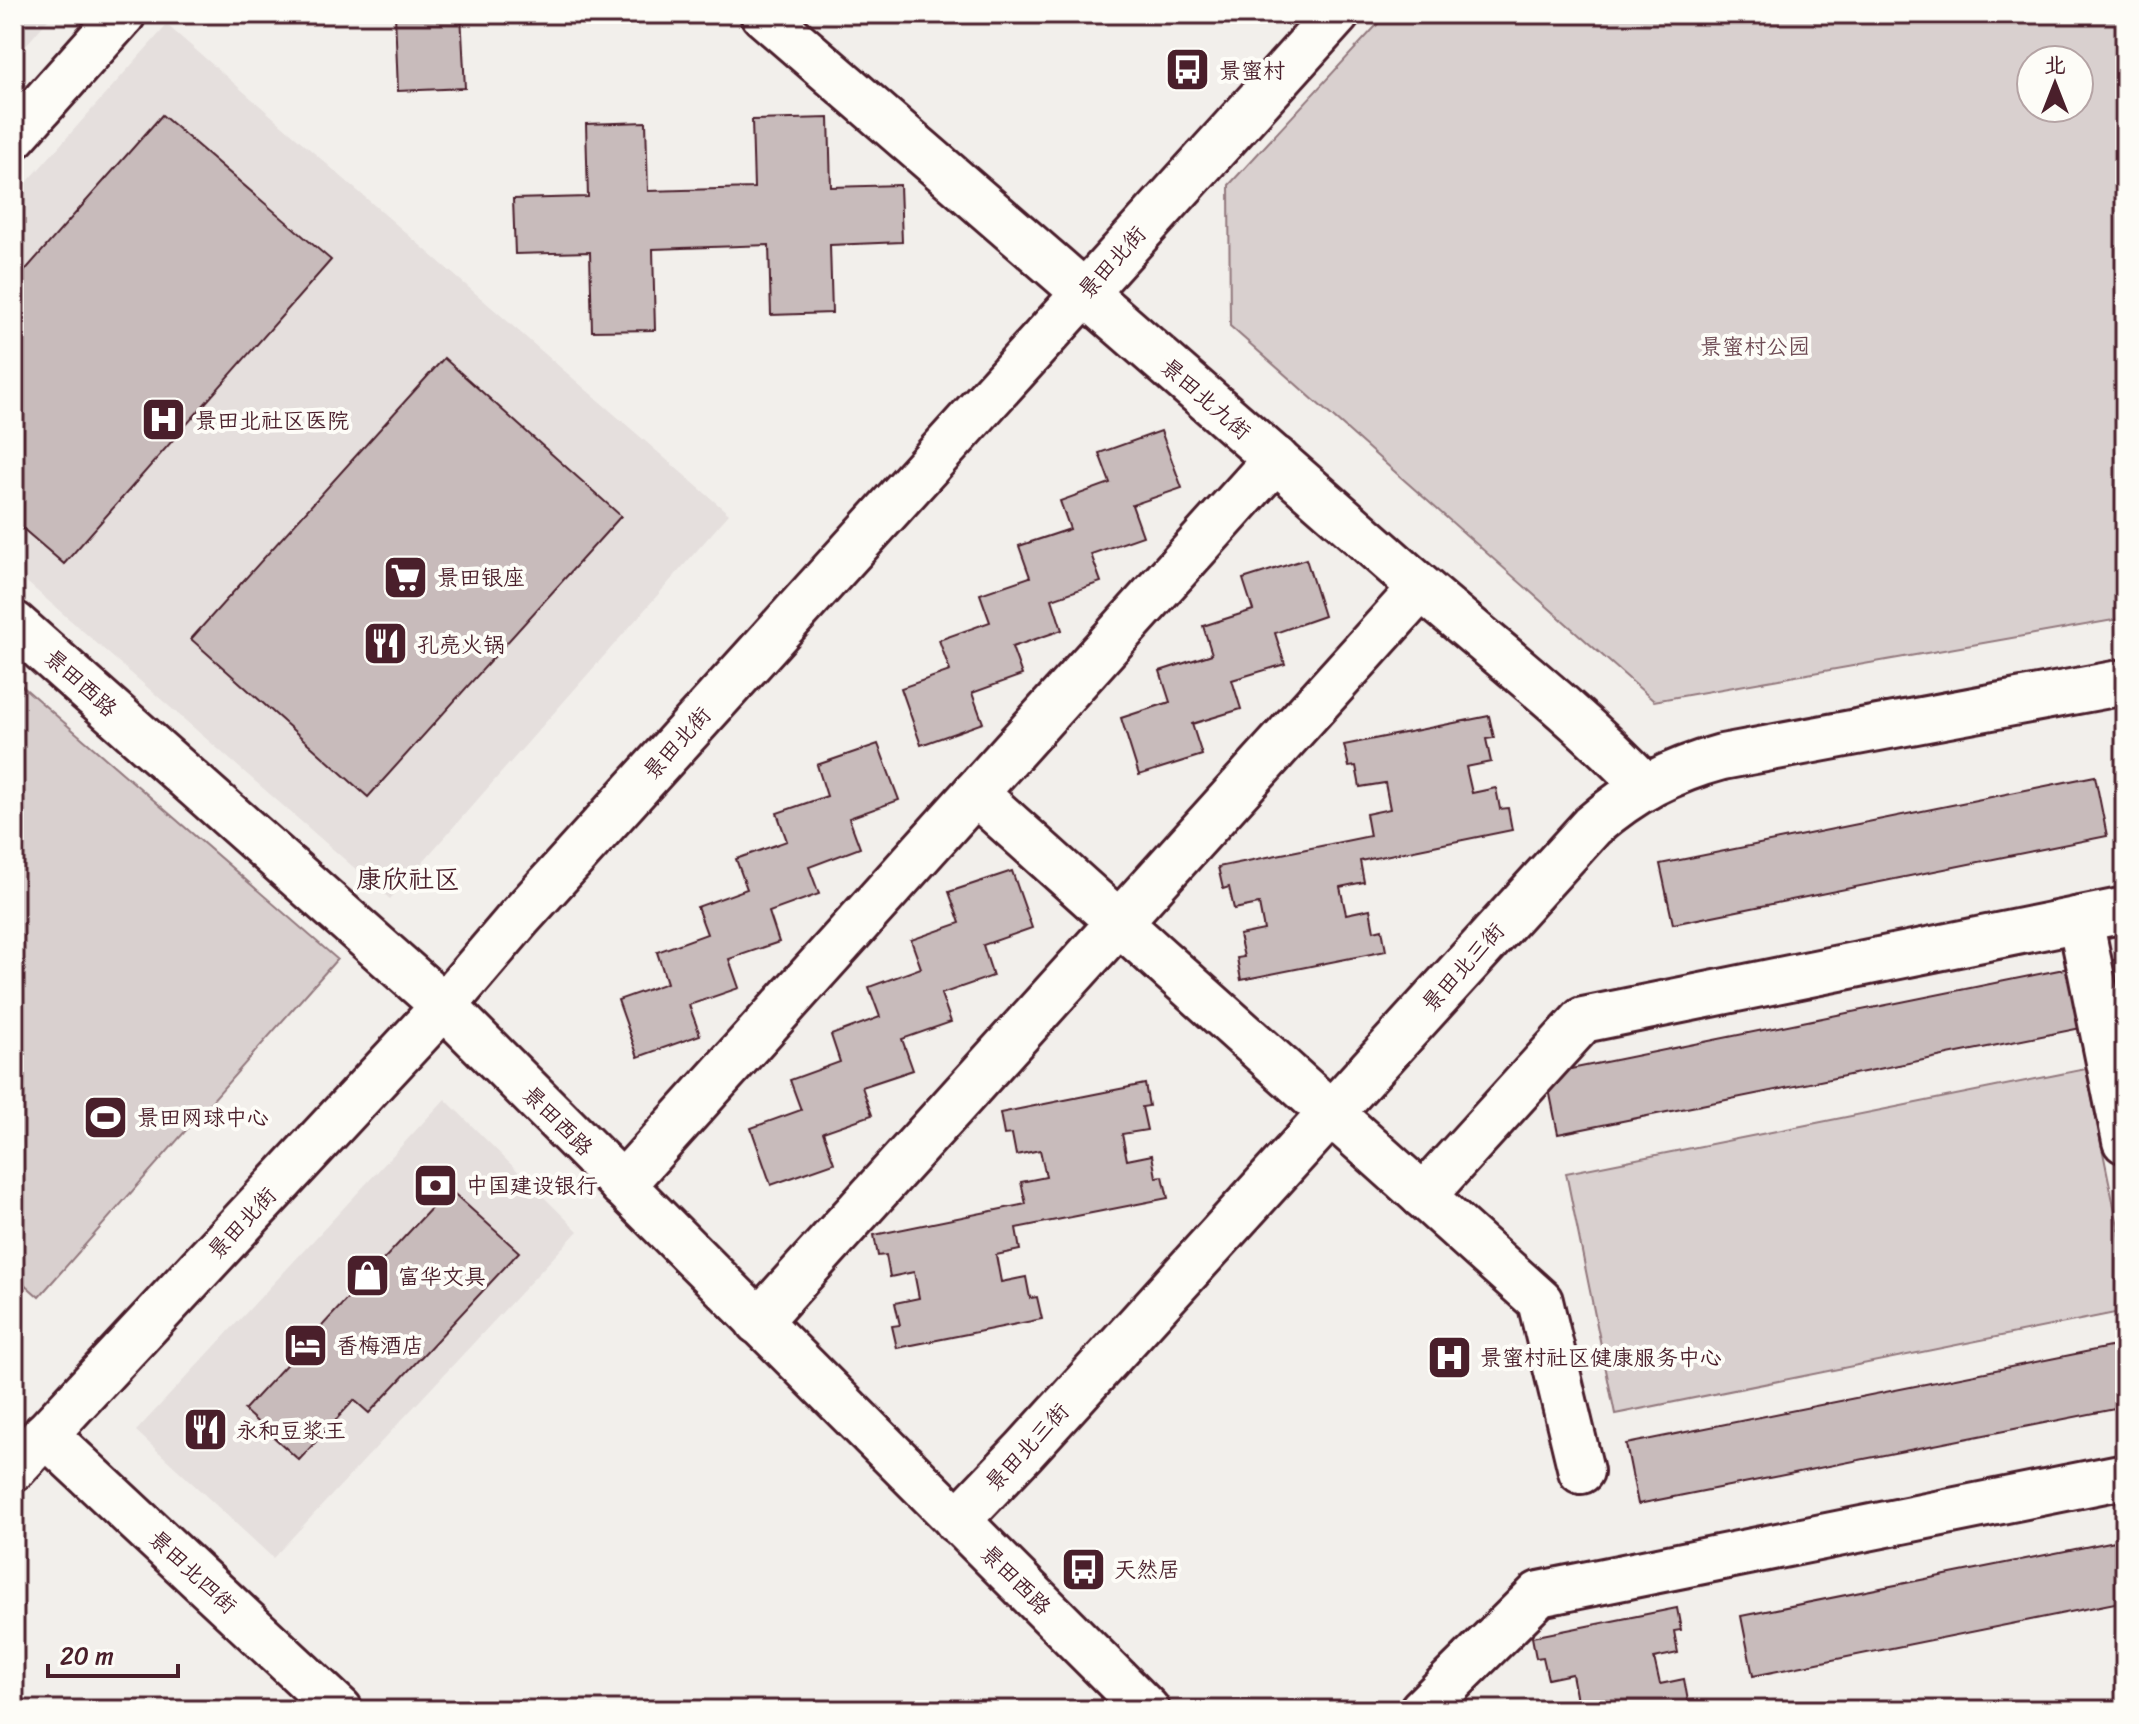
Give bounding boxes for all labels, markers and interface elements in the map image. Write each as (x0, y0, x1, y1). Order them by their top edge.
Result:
north arrow (2015, 44, 2095, 124)
text: 北 (2044, 45, 2066, 84)
bus stop icon: 景蜜村 (1164, 46, 1212, 94)
place label: 景蜜村 (1219, 51, 1285, 90)
street label: 景田北街 (1068, 216, 1156, 308)
park label: 景蜜村公园 (1700, 327, 1810, 366)
street label: 景田北九街 (1152, 348, 1260, 450)
hospital icon: 景田北社区医院 (140, 396, 188, 444)
place label: 景田北社区医院 (195, 401, 349, 440)
supermarket icon: 景田银座 (382, 553, 430, 601)
place label: 景田银座 (437, 558, 525, 597)
restaurant icon: 孔亮火锅 (362, 620, 410, 668)
place label: 孔亮火锅 (417, 625, 505, 664)
street label: 景田西路 (35, 639, 127, 727)
street label: 景田北街 (633, 697, 721, 789)
district label: 康欣社区 (356, 856, 460, 902)
street label: 景田北三街 (1412, 913, 1514, 1021)
street label: 景田西路 (513, 1076, 603, 1166)
sports icon: 景田网球中心 (82, 1093, 130, 1141)
place label: 景田网球中心 (137, 1098, 269, 1137)
bank icon: 中国建设银行 (411, 1161, 459, 1209)
place label: 中国建设银行 (466, 1166, 598, 1205)
street label: 景田北街 (198, 1178, 286, 1268)
shop icon: 富华文具 (343, 1252, 391, 1300)
place label: 富华文具 (398, 1257, 486, 1296)
hotel icon: 香梅酒店 (281, 1321, 329, 1369)
place label: 香梅酒店 (336, 1326, 424, 1365)
hospital icon: 景蜜村社区健康服务中心 (1425, 1333, 1473, 1381)
place label: 景蜜村社区健康服务中心 (1480, 1338, 1722, 1377)
street label: 景田北三街 (975, 1393, 1079, 1501)
restaurant icon: 永和豆浆王 (181, 1406, 229, 1454)
place label: 永和豆浆王 (236, 1411, 346, 1450)
street label: 景田北四街 (139, 1520, 247, 1624)
street label: 景田西路 (971, 1535, 1061, 1625)
bus stop icon: 天然居 (1059, 1545, 1107, 1593)
place label: 天然居 (1114, 1550, 1180, 1589)
scale bar (48, 1628, 178, 1678)
text: 20 m (60, 1635, 114, 1677)

